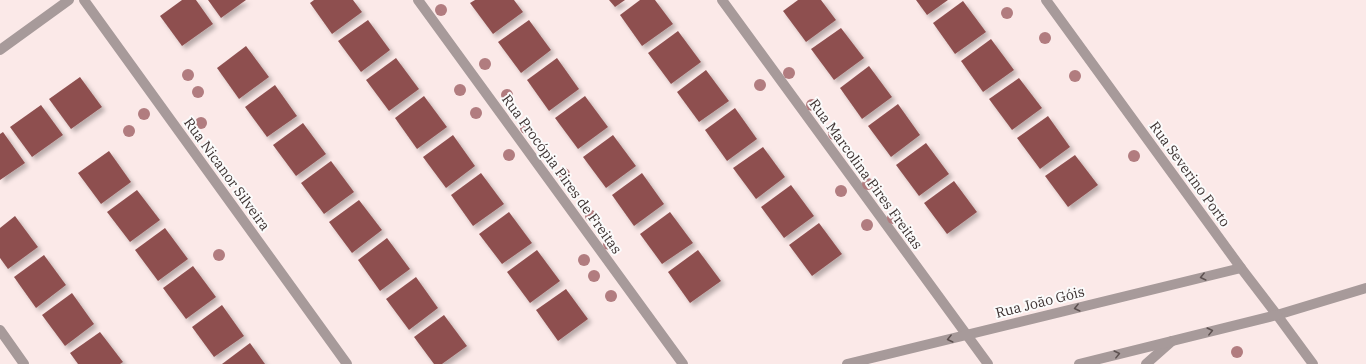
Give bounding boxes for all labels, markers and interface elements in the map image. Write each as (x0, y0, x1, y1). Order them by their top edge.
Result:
street label: Rua Procópia Pires de Freitas (498, 91, 626, 257)
street label: Rua Marcolina Pires Freitas (805, 95, 927, 253)
street label: Rua Nicanor Silveira (180, 114, 274, 234)
street label: Rua Severino Porto (1146, 118, 1234, 230)
one-way arrow (1200, 272, 1207, 281)
street label: Rua João Góis (994, 282, 1087, 322)
one-way arrow (1073, 303, 1080, 311)
one-way arrow (1207, 328, 1213, 336)
one-way arrow (947, 334, 954, 342)
one-way arrow (1114, 351, 1120, 359)

